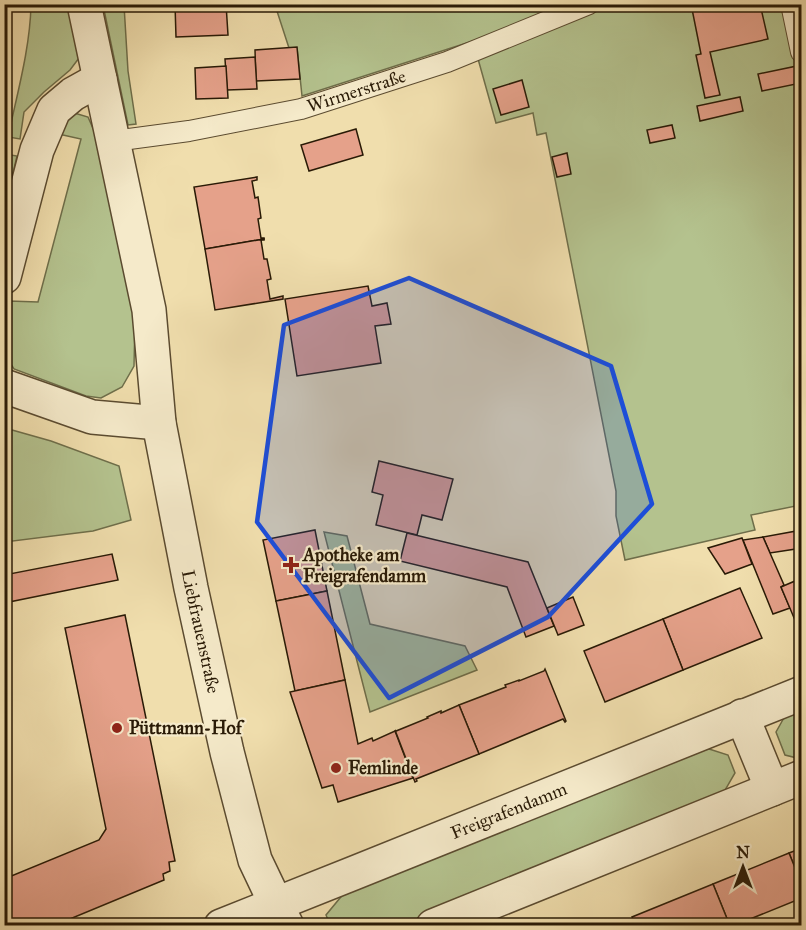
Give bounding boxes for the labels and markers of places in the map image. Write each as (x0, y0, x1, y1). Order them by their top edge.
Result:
place label: Apotheke am Freigrafendamm (302, 544, 427, 588)
marker: Apotheke am Freigrafendamm (284, 558, 298, 572)
place label: Püttmann-Hof (129, 717, 245, 739)
marker: Püttmann-Hof (110, 721, 124, 735)
place label: Femlinde (348, 757, 419, 779)
marker: Femlinde (329, 761, 343, 775)

